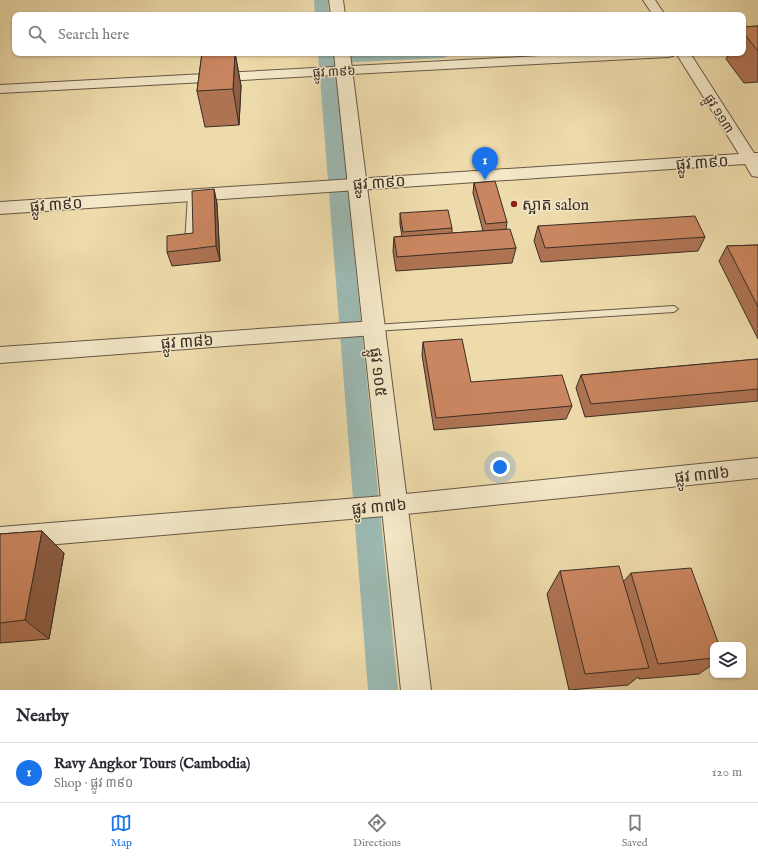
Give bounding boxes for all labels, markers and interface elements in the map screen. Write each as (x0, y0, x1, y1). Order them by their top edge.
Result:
search box (12, 12, 746, 56)
icon: search (26, 23, 48, 45)
text: Search here (58, 25, 129, 44)
street label: ផ្លូវ ៣៩៦ (312, 63, 356, 84)
street label: ផ្លូវ ១១៣ (699, 91, 737, 138)
pin: 1 (472, 147, 498, 180)
street label: ផ្លូវ ៣៩០ (675, 152, 729, 179)
street label: ផ្លូវ ៣៩០ (352, 172, 406, 199)
street label: ផ្លូវ ៣៩០ (29, 194, 83, 221)
place label: ស្អាត salon (522, 196, 590, 216)
marker: ស្អាត salon (509, 199, 519, 209)
street label: ផ្លូវ ៣៨៦ (160, 331, 214, 358)
street label: ផ្លូវ ១០៥ (361, 347, 390, 398)
your location (490, 457, 510, 477)
street label: ផ្លូវ ៣៧៦ (674, 463, 731, 492)
street label: ផ្លូវ ៣៧៦ (351, 496, 408, 523)
map controls (710, 642, 746, 678)
button: layers (710, 642, 746, 678)
text: Nearby (16, 706, 69, 727)
text: Ravy Angkor Tours (Cambodia) (54, 754, 250, 773)
text: 1 (27, 764, 31, 781)
text: 120 m (712, 764, 742, 781)
text: Shop · ផ្លូវ ៣៩០ (54, 775, 133, 792)
tab: Map (110, 812, 132, 850)
tab: Directions (353, 812, 401, 850)
tab: Saved (622, 812, 648, 850)

